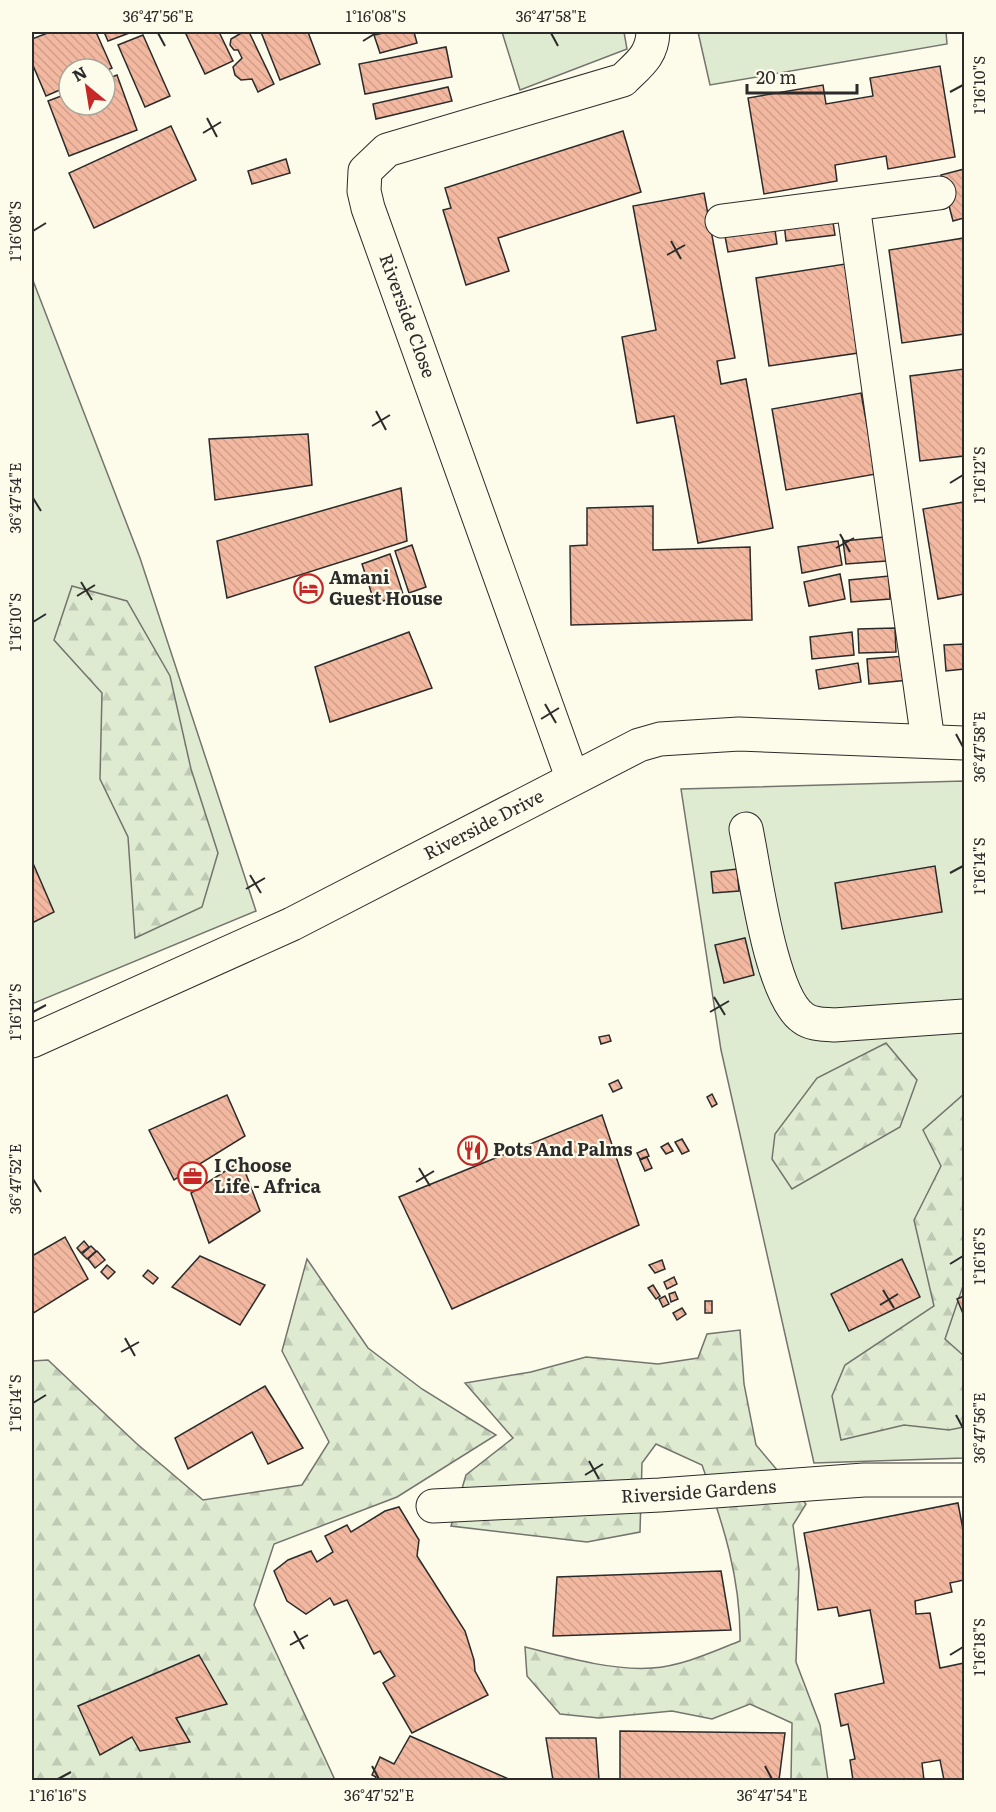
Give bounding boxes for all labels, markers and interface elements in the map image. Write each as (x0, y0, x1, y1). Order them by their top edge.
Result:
text: 36°47'56"E (122, 4, 194, 27)
text: 1°16'08"S (346, 4, 406, 27)
text: 36°47'58"E (515, 4, 587, 27)
text: 1°16'10"S (967, 56, 990, 114)
north arrow (57, 57, 117, 117)
scale bar (747, 57, 856, 95)
text: N (67, 59, 91, 87)
text: 20 m (756, 63, 797, 90)
text: 1°16'08"S (3, 201, 26, 261)
street label: Riverside Close (373, 250, 443, 381)
text: 1°16'12"S (967, 446, 990, 504)
text: 36°47'54"E (3, 462, 26, 534)
place label: Amani Guest House (329, 563, 443, 611)
hotel icon: Amani Guest House (292, 572, 324, 604)
text: 1°16'10"S (3, 593, 26, 651)
text: 36°47'58"E (967, 711, 990, 783)
street label: Riverside Drive (418, 782, 548, 866)
text: 1°16'14"S (967, 837, 990, 895)
text: 1°16'12"S (3, 983, 26, 1041)
restaurant icon: Pots And Palms (456, 1134, 488, 1166)
place label: Pots And Palms (493, 1135, 632, 1162)
text: 36°47'52"E (3, 1144, 26, 1214)
place label: I Choose Life - Africa (214, 1151, 321, 1199)
office icon: I Choose Life - Africa (177, 1160, 209, 1192)
text: 1°16'16"S (967, 1227, 990, 1285)
text: 1°16'14"S (3, 1374, 26, 1432)
text: 36°47'56"E (967, 1392, 990, 1464)
street label: Riverside Gardens (620, 1471, 777, 1509)
text: 1°16'18"S (967, 1618, 990, 1676)
text: 1°16'16"S (29, 1783, 87, 1806)
text: 36°47'52"E (344, 1783, 414, 1806)
text: 36°47'54"E (736, 1783, 808, 1806)

